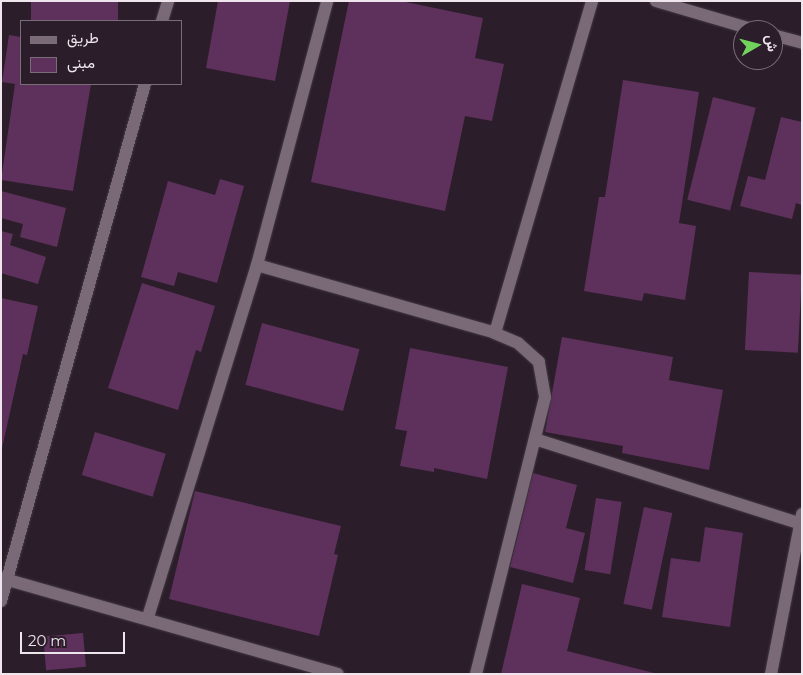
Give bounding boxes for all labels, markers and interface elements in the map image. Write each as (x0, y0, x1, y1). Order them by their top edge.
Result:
legend (20, 20, 182, 85)
north arrow (733, 20, 783, 70)
text: طريق (67, 28, 99, 47)
text: ش (762, 33, 782, 53)
text: مبنى (67, 53, 95, 72)
scale bar (22, 622, 128, 654)
text: 20 m (28, 631, 66, 650)

